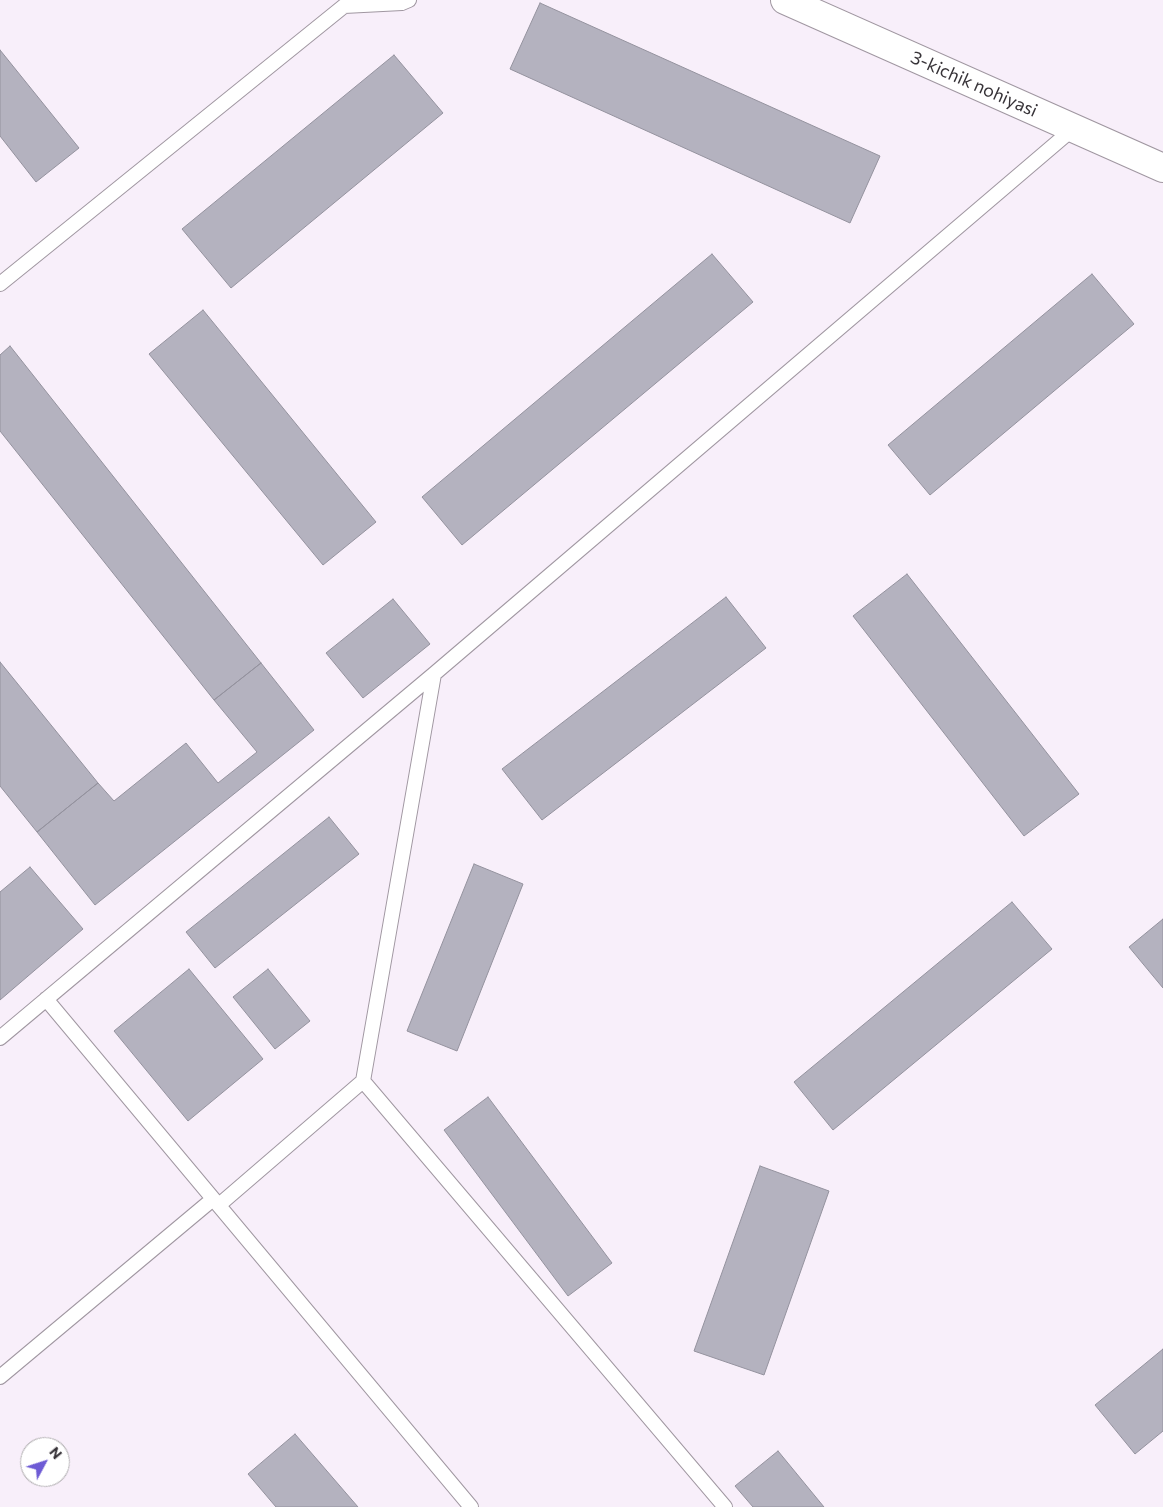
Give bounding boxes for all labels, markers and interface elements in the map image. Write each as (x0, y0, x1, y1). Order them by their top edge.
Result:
street label: 3-kichik nohiyasi (907, 46, 1041, 122)
north arrow (20, 1437, 70, 1487)
text: N (46, 1443, 66, 1462)

